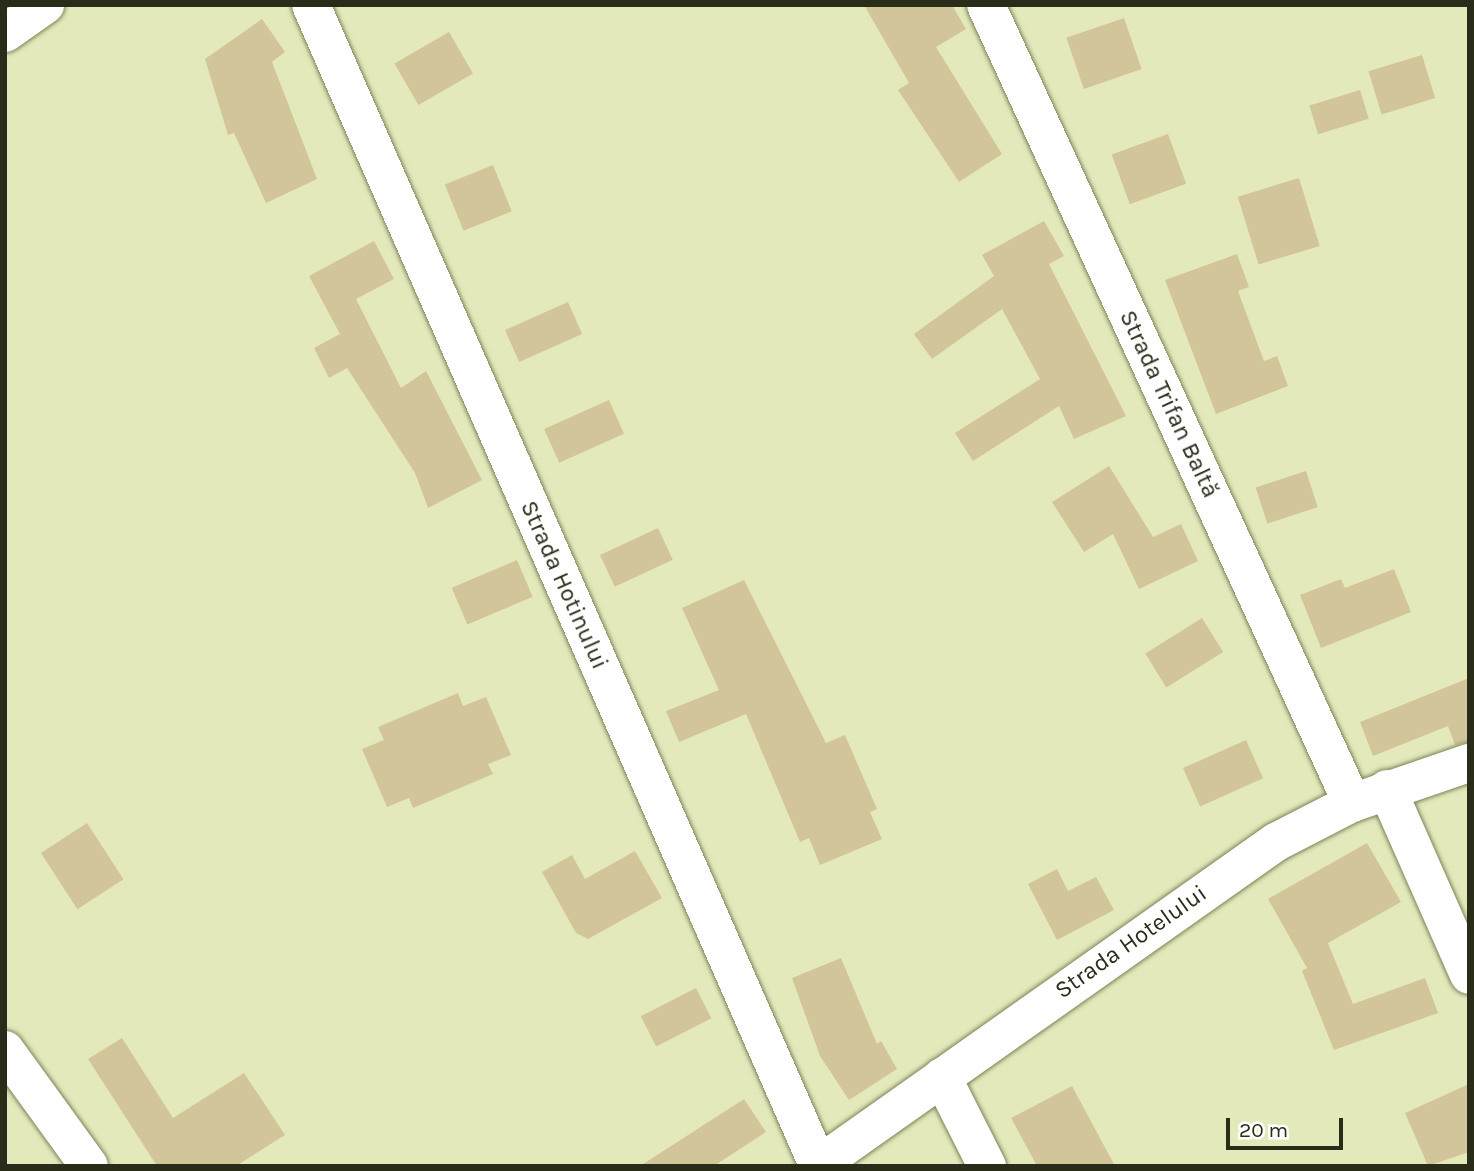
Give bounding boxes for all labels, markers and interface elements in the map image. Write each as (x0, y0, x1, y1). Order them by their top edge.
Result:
street label: Strada Trifan Baltă (1113, 306, 1225, 502)
street label: Strada Hotinului (514, 496, 614, 674)
street label: Strada Hotelului (1050, 879, 1212, 1005)
scale bar (1229, 1104, 1346, 1148)
text: 20 m (1239, 1118, 1288, 1142)

